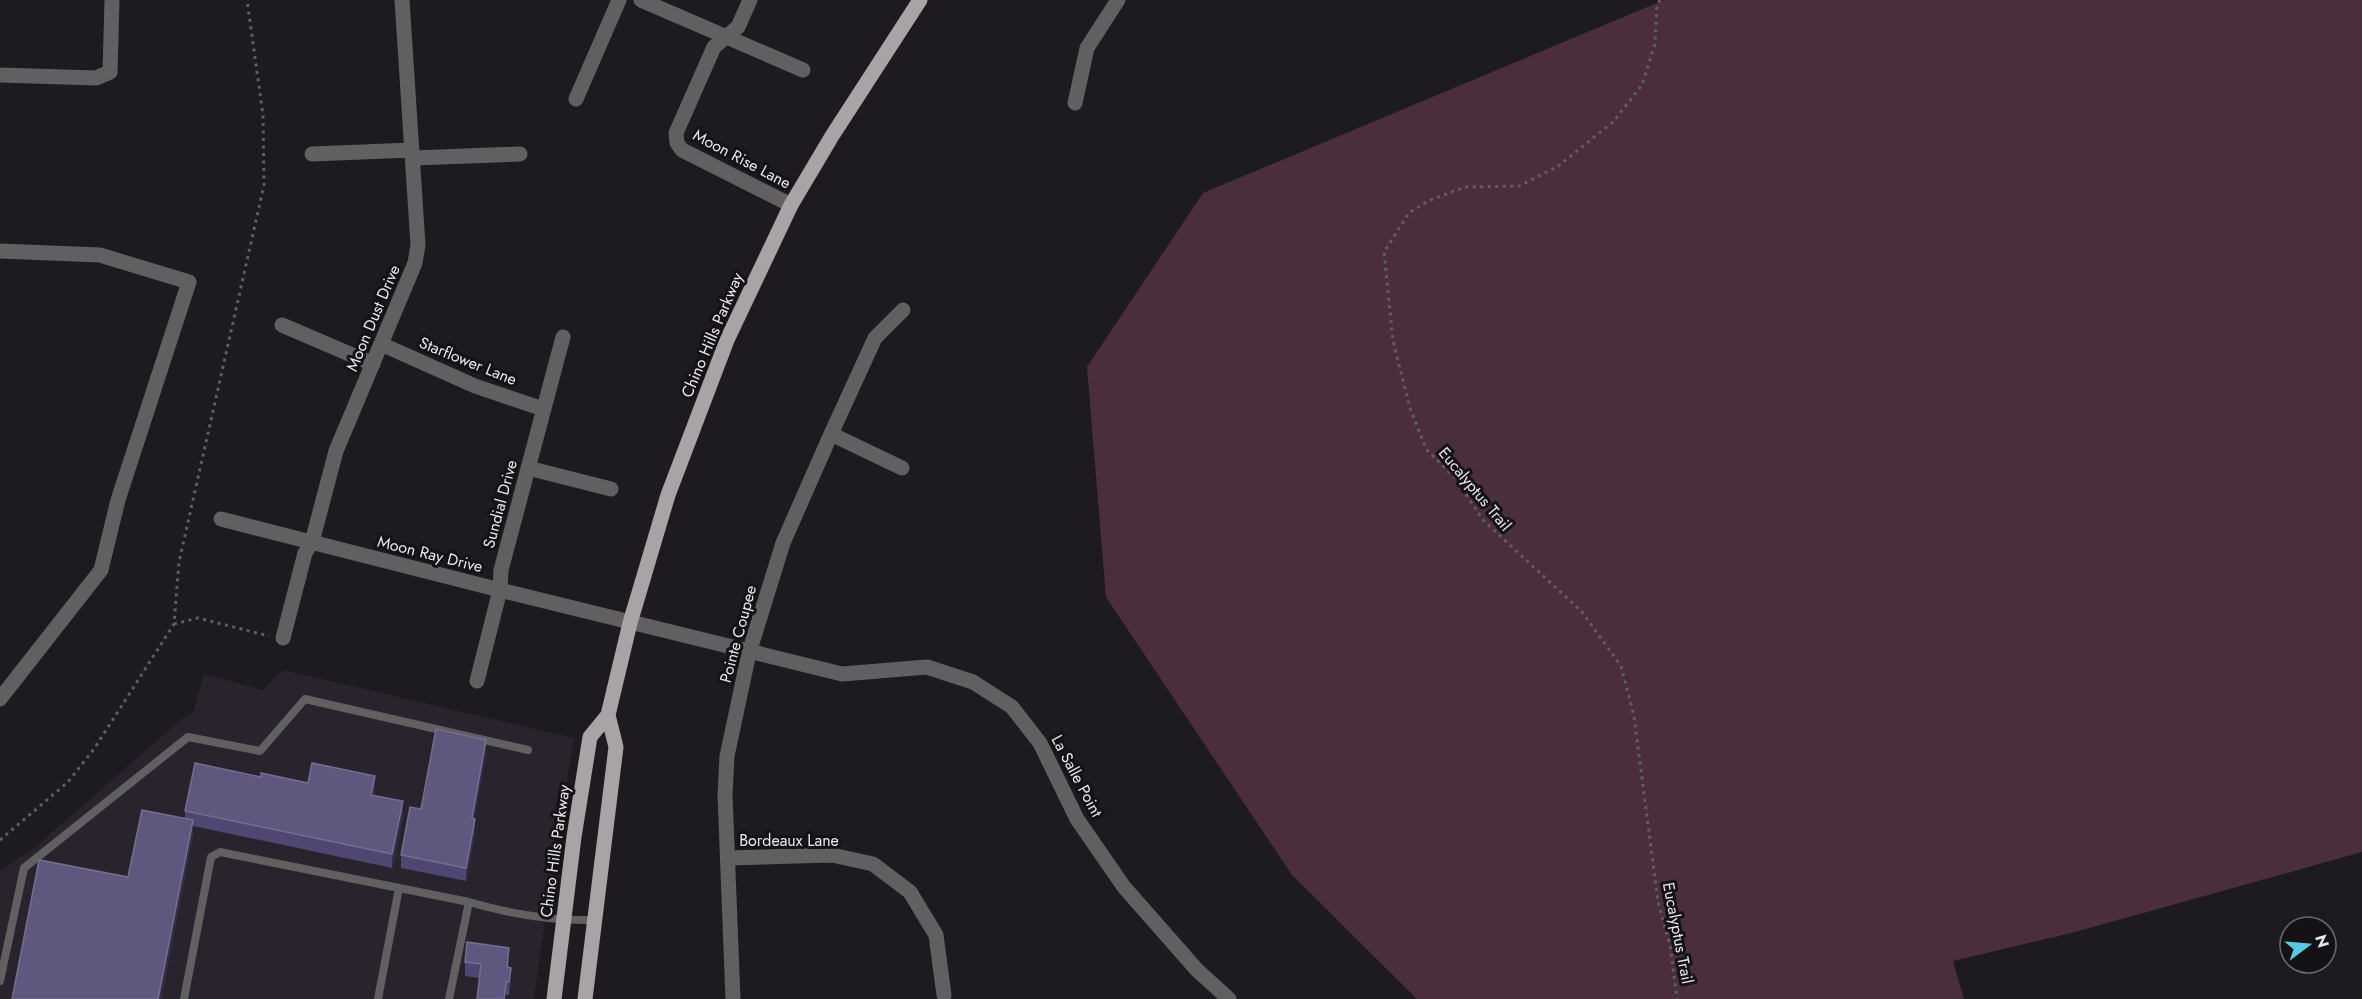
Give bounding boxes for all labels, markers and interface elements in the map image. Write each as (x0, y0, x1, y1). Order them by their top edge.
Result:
street label: Moon Rise Lane (689, 124, 795, 194)
street label: Moon Dust Drive (340, 261, 406, 375)
street label: Chino Hills Parkway (675, 268, 749, 401)
street label: Starflower Lane (416, 331, 520, 391)
street label: Eucalyptus Trail (1433, 442, 1517, 536)
street label: Sundial Drive (477, 457, 523, 551)
street label: Moon Ray Drive (375, 530, 485, 578)
street label: Pointe Coupee (714, 583, 762, 685)
street label: La Salle Point (1046, 731, 1108, 821)
street label: Chino Hills Parkway (534, 782, 576, 919)
street label: Bordeaux Lane (739, 829, 839, 852)
street label: Eucalyptus Trail (1657, 880, 1699, 986)
north arrow (2278, 915, 2338, 975)
text: N (2309, 932, 2335, 950)

